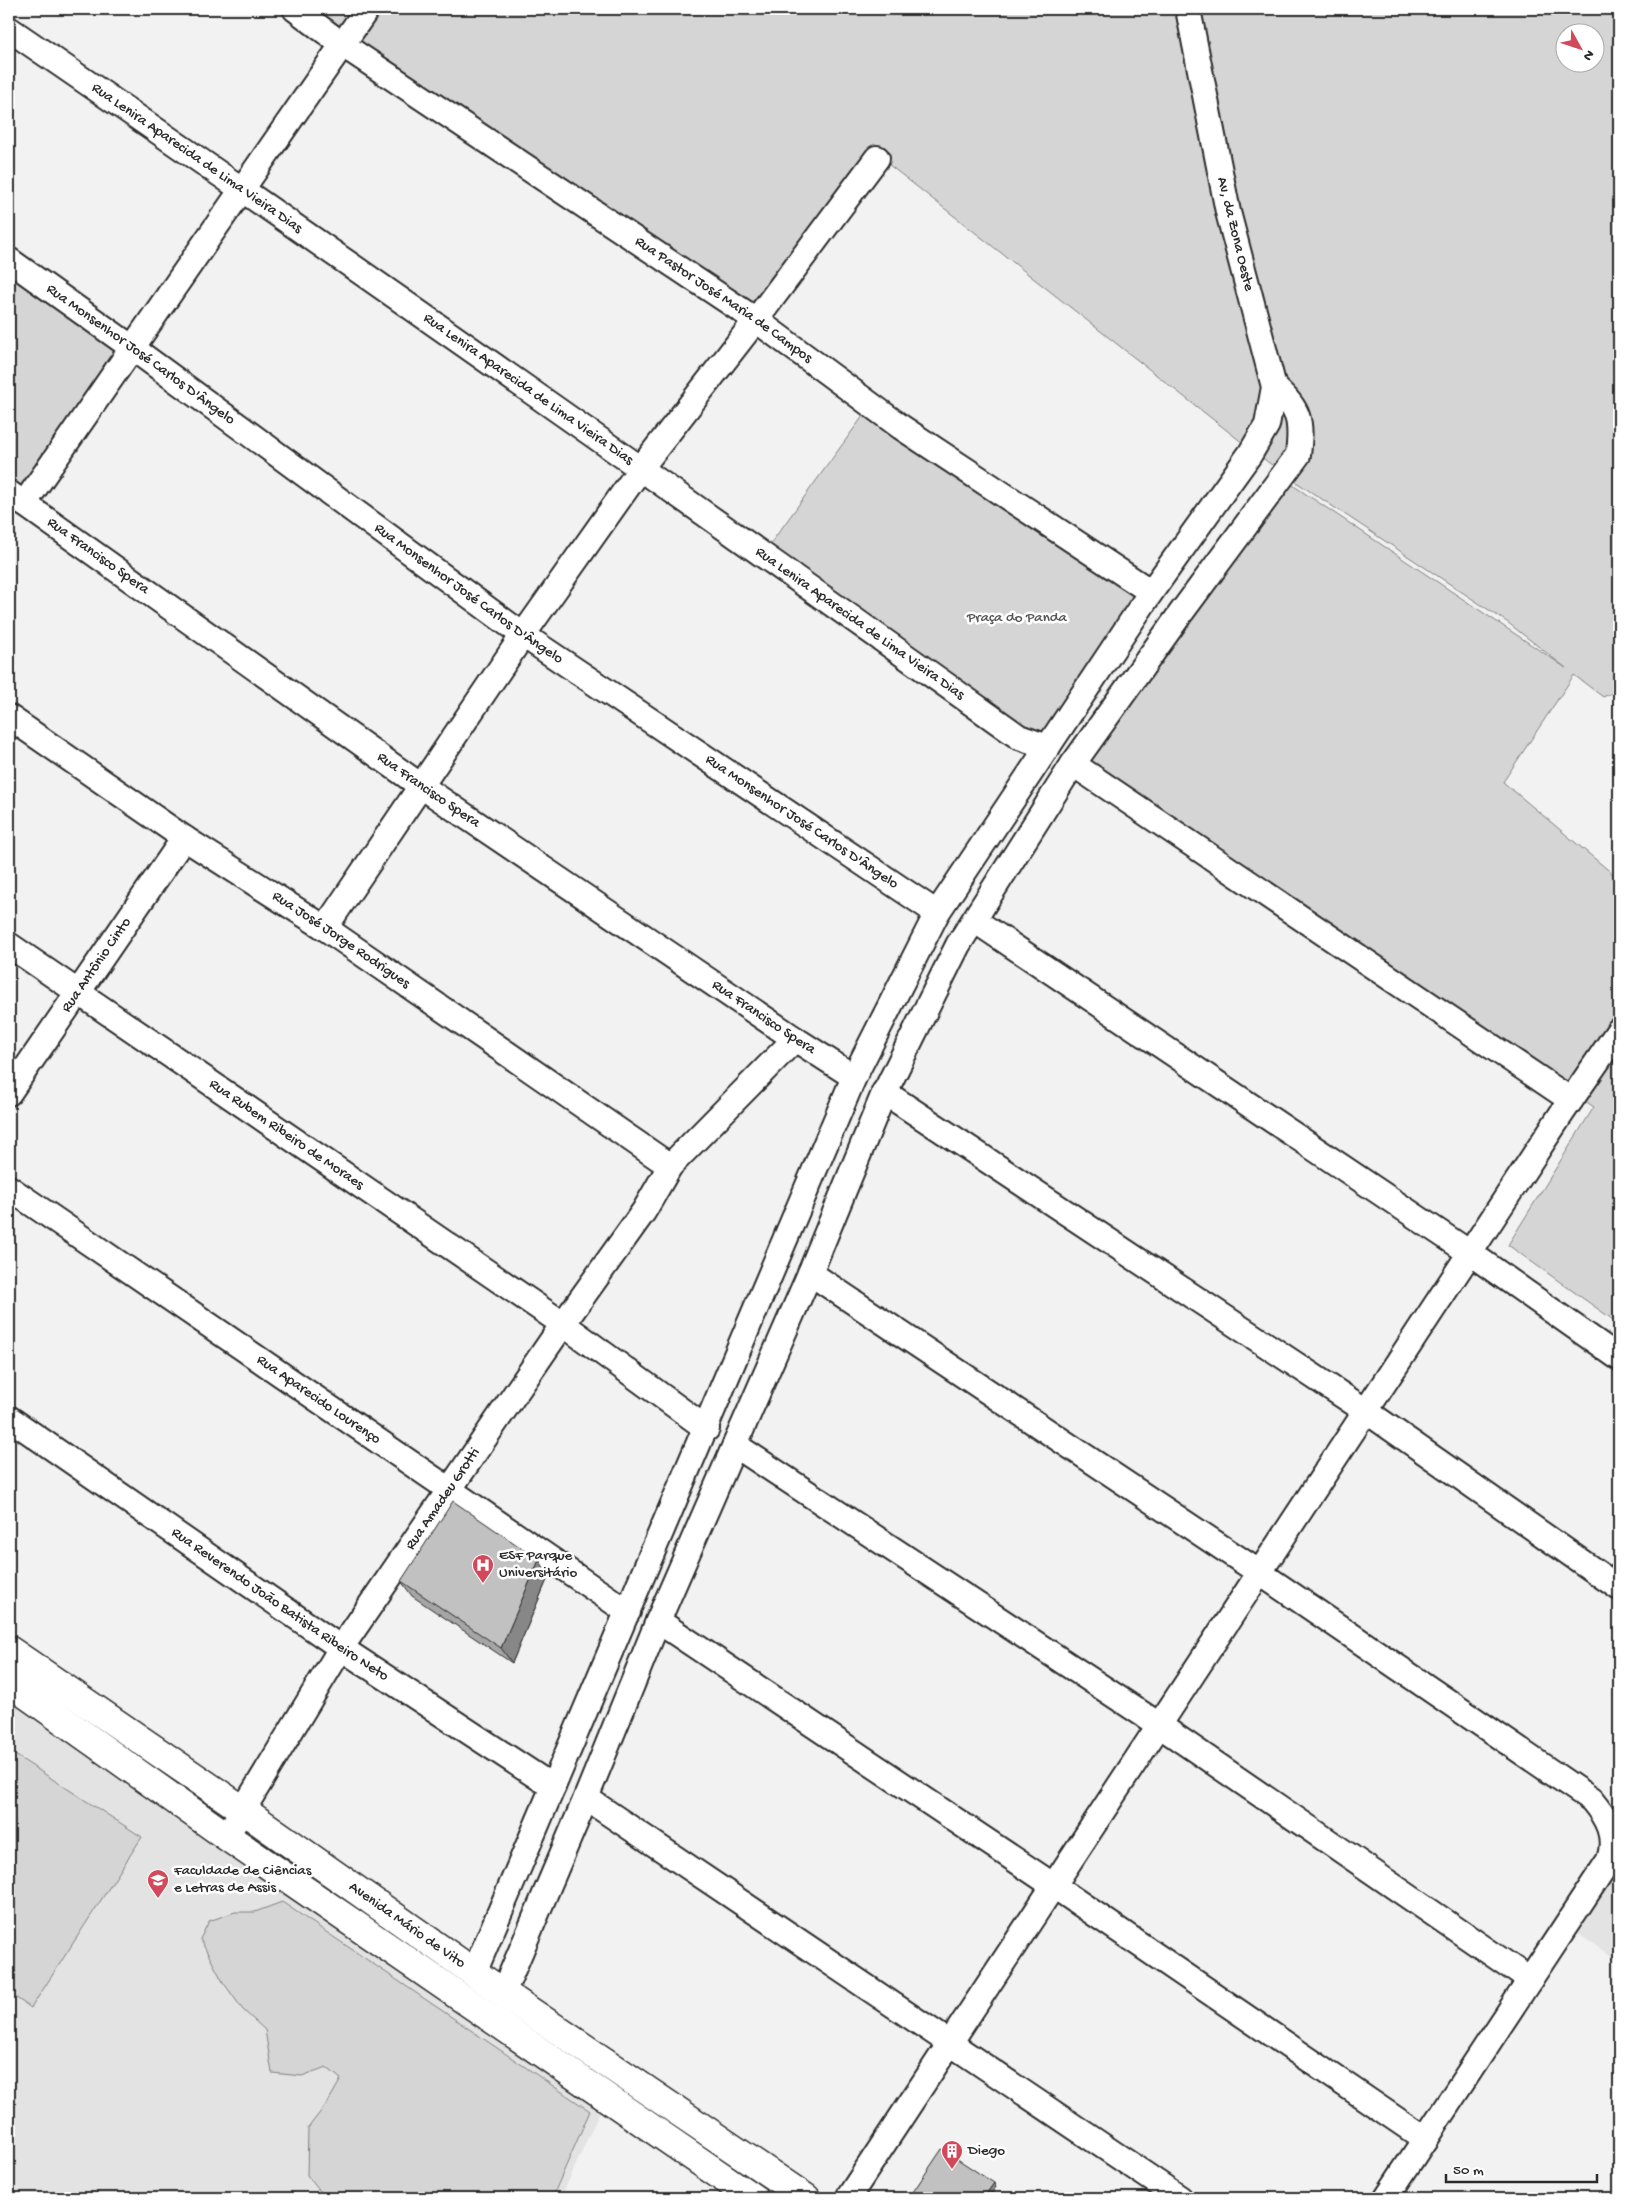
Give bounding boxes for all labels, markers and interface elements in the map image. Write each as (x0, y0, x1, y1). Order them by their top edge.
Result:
north arrow (1556, 22, 1606, 72)
text: N (1579, 46, 1597, 64)
street label: Rua Lenira Aparecida de Lima Vieira Dias (88, 79, 306, 238)
street label: Av, da Zona Oeste (1212, 175, 1258, 293)
street label: Rua Pastor José Maria de Campos (631, 233, 816, 368)
street label: Rua Monsenhor José Carlos D'Ângelo (42, 280, 239, 429)
street label: Rua Lenira Aparecida de Lima Vieira Dias (420, 309, 637, 470)
street label: Rua Francisco Spera (43, 514, 153, 599)
street label: Rua Monsenhor José Carlos D'Ângelo (370, 520, 567, 668)
street label: Rua Lenira Aparecida de Lima Vieira Dias (752, 543, 968, 704)
park label: Praça do Panda (966, 609, 1068, 627)
street label: Rua Francisco Spera (373, 748, 484, 833)
street label: Rua Monsenhor José Carlos D'Ângelo (702, 751, 902, 894)
street label: Rua José Jorge Rodrigues (269, 888, 414, 993)
street label: Rua Antônio Cinto (58, 914, 136, 1016)
street label: Rua Francisco Spera (708, 976, 819, 1059)
street label: Rua Rubem Ribeiro de Moraes (205, 1075, 368, 1194)
street label: Rua Aparecido Lourenço (253, 1351, 384, 1449)
street label: Rua Amadeu Grotti (402, 1444, 484, 1554)
street label: Rua Reverendo João Batista Ribeiro Neto (168, 1524, 392, 1686)
place label: ESF Parque Universitário (499, 1547, 577, 1582)
hospital icon: ESF Parque Universitário (471, 1553, 495, 1584)
place label: Faculdade de Ciências e Letras de Assis (173, 1862, 312, 1897)
school or university icon: Faculdade de Ciências e Letras de Assis (146, 1868, 170, 1899)
street label: Avenida Mário de Vito (345, 1878, 469, 1973)
building icon: Diego (940, 2139, 964, 2170)
place label: Diego (967, 2142, 1005, 2160)
scale bar (1446, 2152, 1597, 2184)
text: 50 m (1453, 2162, 1484, 2180)

